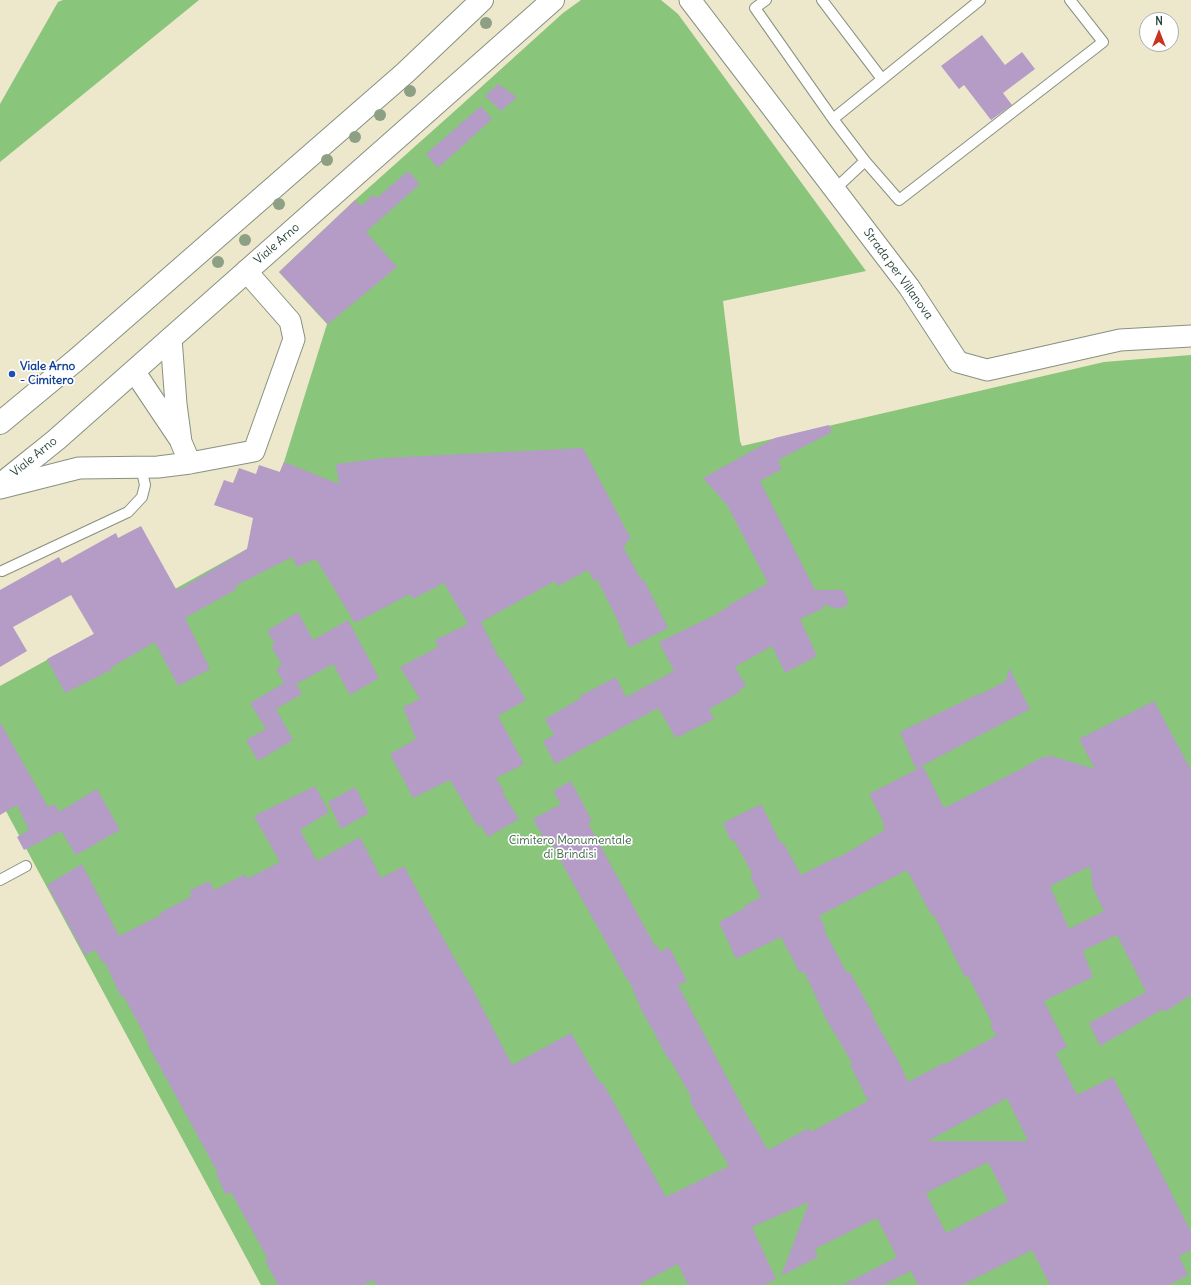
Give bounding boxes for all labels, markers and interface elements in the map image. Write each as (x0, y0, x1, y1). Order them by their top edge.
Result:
north arrow (1139, 12, 1179, 52)
text: N (1155, 14, 1163, 28)
street label: Viale Arno (251, 220, 303, 268)
street label: Strada per Villanova (860, 226, 936, 322)
place label: Viale Arno - Cimitero (20, 360, 75, 388)
marker: Viale Arno - Cimitero (7, 369, 17, 379)
street label: Viale Arno (8, 434, 60, 480)
park label: Cimitero Monumentale di Brindisi (509, 834, 631, 862)

